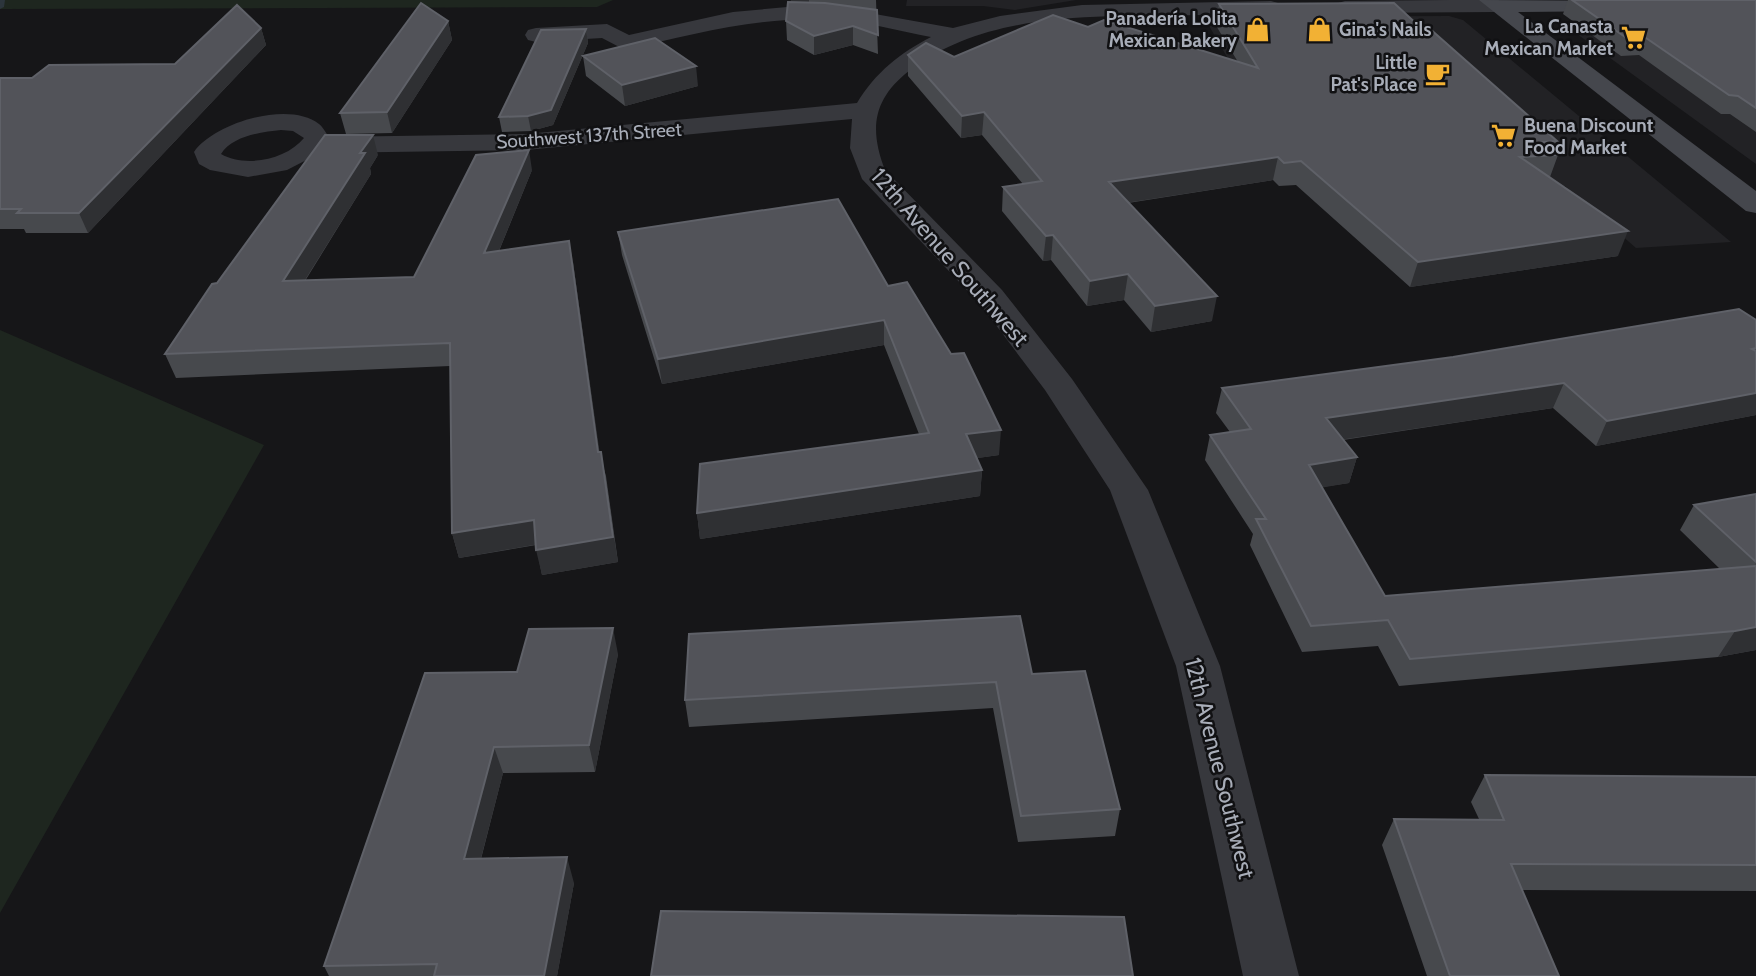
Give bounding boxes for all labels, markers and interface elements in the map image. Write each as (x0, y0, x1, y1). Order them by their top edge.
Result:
place label: Panadería Lolita Mexican Bakery (1106, 7, 1238, 52)
shop icon: Panadería Lolita Mexican Bakery (1243, 15, 1271, 43)
shop icon: Gina's Nails (1305, 15, 1333, 43)
place label: La Canasta Mexican Market (1484, 15, 1614, 60)
place label: Gina's Nails (1339, 18, 1432, 41)
supermarket icon: La Canasta Mexican Market (1619, 23, 1647, 51)
place label: Little Pat's Place (1330, 51, 1417, 96)
cafe icon: Little Pat's Place (1423, 59, 1451, 87)
place label: Buena Discount Food Market (1524, 114, 1654, 159)
street label: Southwest 137th Street (496, 118, 683, 153)
supermarket icon: Buena Discount Food Market (1490, 122, 1518, 150)
street label: 12th Avenue Southwest (865, 162, 1035, 352)
street label: 12th Avenue Southwest (1179, 655, 1261, 882)

